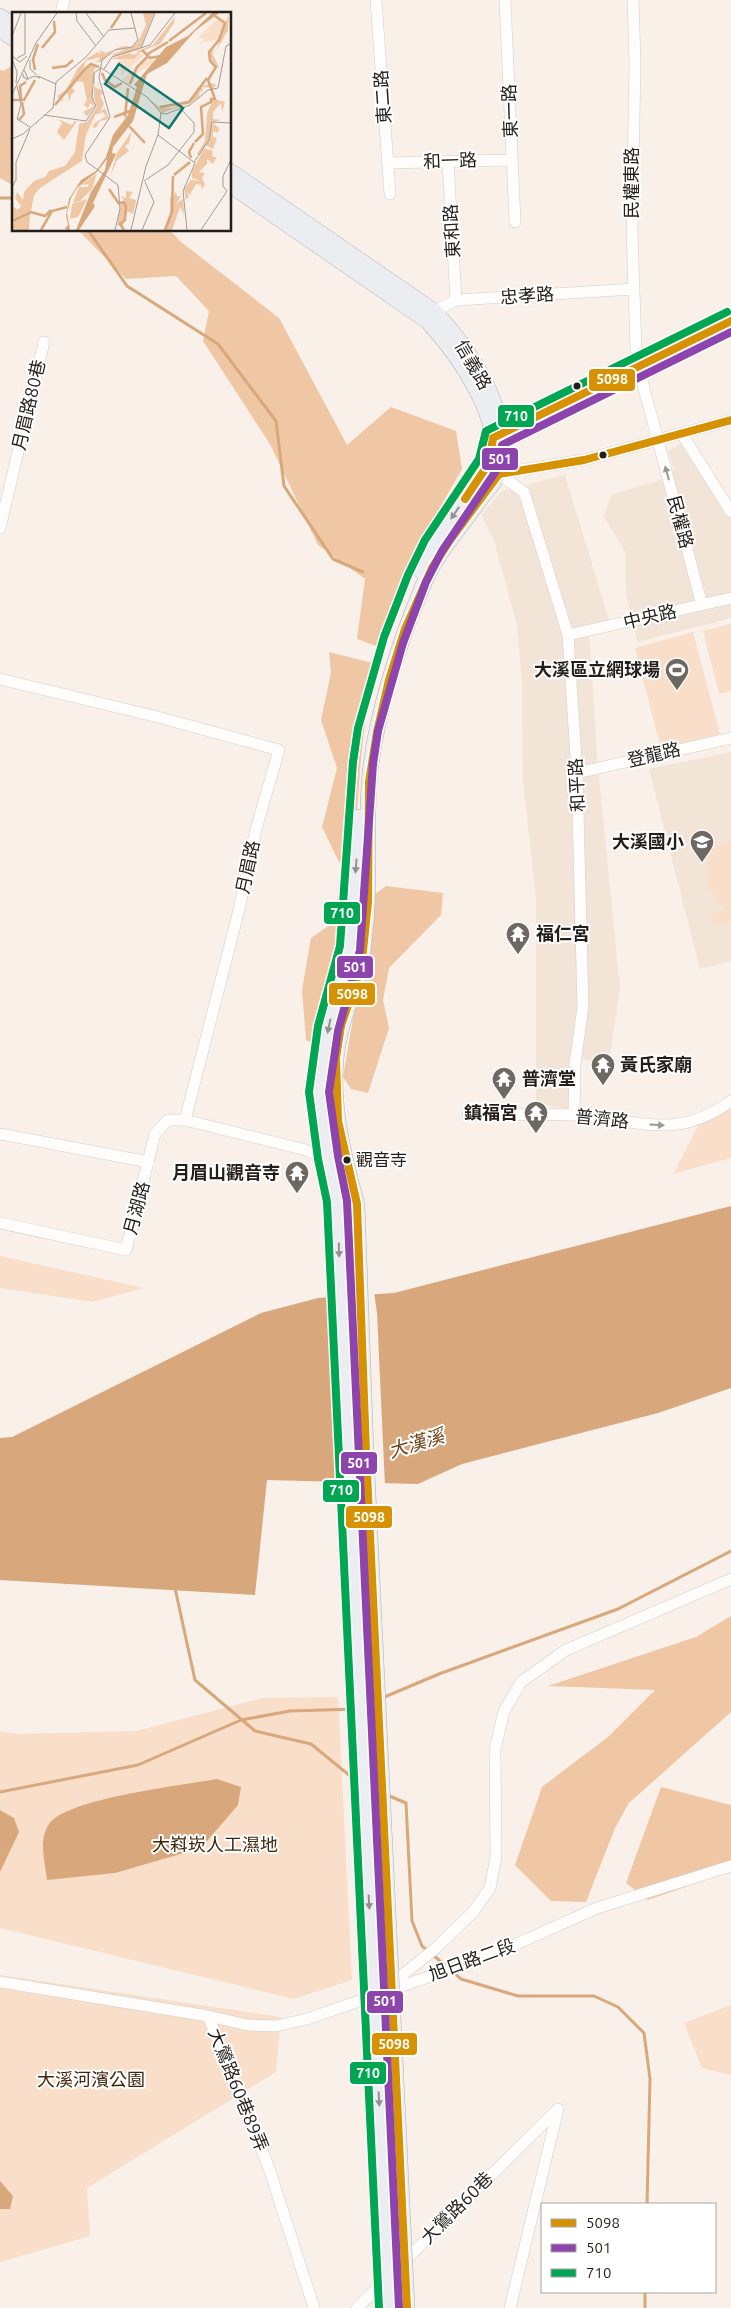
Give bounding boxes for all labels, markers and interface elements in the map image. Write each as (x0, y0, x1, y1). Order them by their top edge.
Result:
inset map (12, 12, 231, 231)
street label: 東二路 (370, 69, 394, 125)
street label: 東一路 (498, 84, 520, 138)
street label: 民權東路 (621, 147, 641, 219)
street label: 和一路 (423, 149, 477, 171)
street label: 東和路 (440, 204, 462, 259)
street label: 忠孝路 (499, 283, 555, 307)
street label: 信義路 (452, 336, 496, 393)
street label: 月眉路80巷 (8, 358, 48, 452)
line badge: 5098 (588, 368, 636, 392)
text: 5098 (596, 371, 628, 387)
unlabelled marker (572, 381, 582, 391)
line badge: 710 (497, 404, 535, 428)
text: 710 (504, 408, 528, 424)
line badge: 501 (481, 447, 519, 471)
unlabelled marker (598, 450, 608, 460)
text: 501 (488, 451, 512, 467)
one-way arrow (663, 466, 671, 481)
street label: 民權路 (664, 493, 698, 550)
one-way arrow (450, 506, 460, 520)
street label: 中央路 (621, 600, 678, 632)
sports icon: 大溪區立網球場 (664, 657, 690, 691)
place label: 大溪區立網球場 (534, 659, 660, 679)
street label: 登龍路 (625, 738, 682, 770)
street label: 和平路 (565, 758, 587, 813)
school or university icon: 大溪國小 (689, 829, 715, 863)
place label: 大溪國小 (612, 831, 684, 851)
street label: 月眉路 (232, 838, 262, 895)
one-way arrow (351, 858, 359, 874)
line badge: 710 (323, 901, 361, 925)
text: 710 (330, 905, 354, 921)
temple icon: 福仁宮 (505, 921, 531, 955)
place label: 福仁宮 (536, 923, 590, 943)
line badge: 501 (336, 955, 374, 979)
text: 501 (343, 959, 367, 975)
line badge: 5098 (328, 982, 376, 1006)
text: 5098 (336, 986, 368, 1002)
one-way arrow (325, 1018, 333, 1033)
temple icon: 黃氏家廟 (590, 1052, 616, 1086)
place label: 黃氏家廟 (620, 1054, 692, 1074)
temple icon: 普濟堂 (491, 1066, 517, 1100)
place label: 普濟堂 (522, 1068, 576, 1088)
temple icon: 鎮福宮 (523, 1100, 549, 1134)
place label: 鎮福宮 (464, 1102, 518, 1122)
street label: 普濟路 (574, 1105, 630, 1131)
one-way arrow (649, 1121, 665, 1129)
place label: 觀音寺 (356, 1150, 407, 1169)
marker: 觀音寺 (342, 1155, 352, 1165)
temple icon: 月眉山觀音寺 (284, 1160, 310, 1194)
place label: 月眉山觀音寺 (172, 1162, 280, 1182)
street label: 月湖路 (119, 1179, 153, 1236)
one-way arrow (336, 1242, 344, 1258)
water label: 大漢溪 (386, 1423, 449, 1462)
line badge: 501 (340, 1451, 378, 1475)
text: 501 (347, 1455, 371, 1471)
line badge: 710 (322, 1479, 360, 1503)
text: 710 (329, 1482, 353, 1498)
line badge: 5098 (345, 1505, 393, 1529)
text: 5098 (353, 1509, 385, 1525)
park label: 大嵙崁人工濕地 (152, 1834, 278, 1854)
one-way arrow (366, 1894, 374, 1910)
street label: 旭日路二段 (426, 1934, 517, 1984)
line badge: 501 (366, 1990, 404, 2014)
text: 501 (373, 1993, 397, 2009)
street label: 大鶯路60巷89弄 (205, 2025, 273, 2154)
line badge: 5098 (371, 2032, 418, 2056)
text: 5098 (378, 2036, 410, 2052)
line badge: 710 (349, 2061, 387, 2085)
text: 710 (356, 2065, 380, 2081)
park label: 大溪河濱公園 (37, 2069, 145, 2089)
one-way arrow (375, 2091, 383, 2107)
street label: 大鶯路60巷 (417, 2168, 496, 2247)
legend (541, 2203, 716, 2293)
text: 5098 (586, 2214, 620, 2231)
text: 501 (586, 2239, 611, 2256)
text: 710 (586, 2264, 611, 2281)

